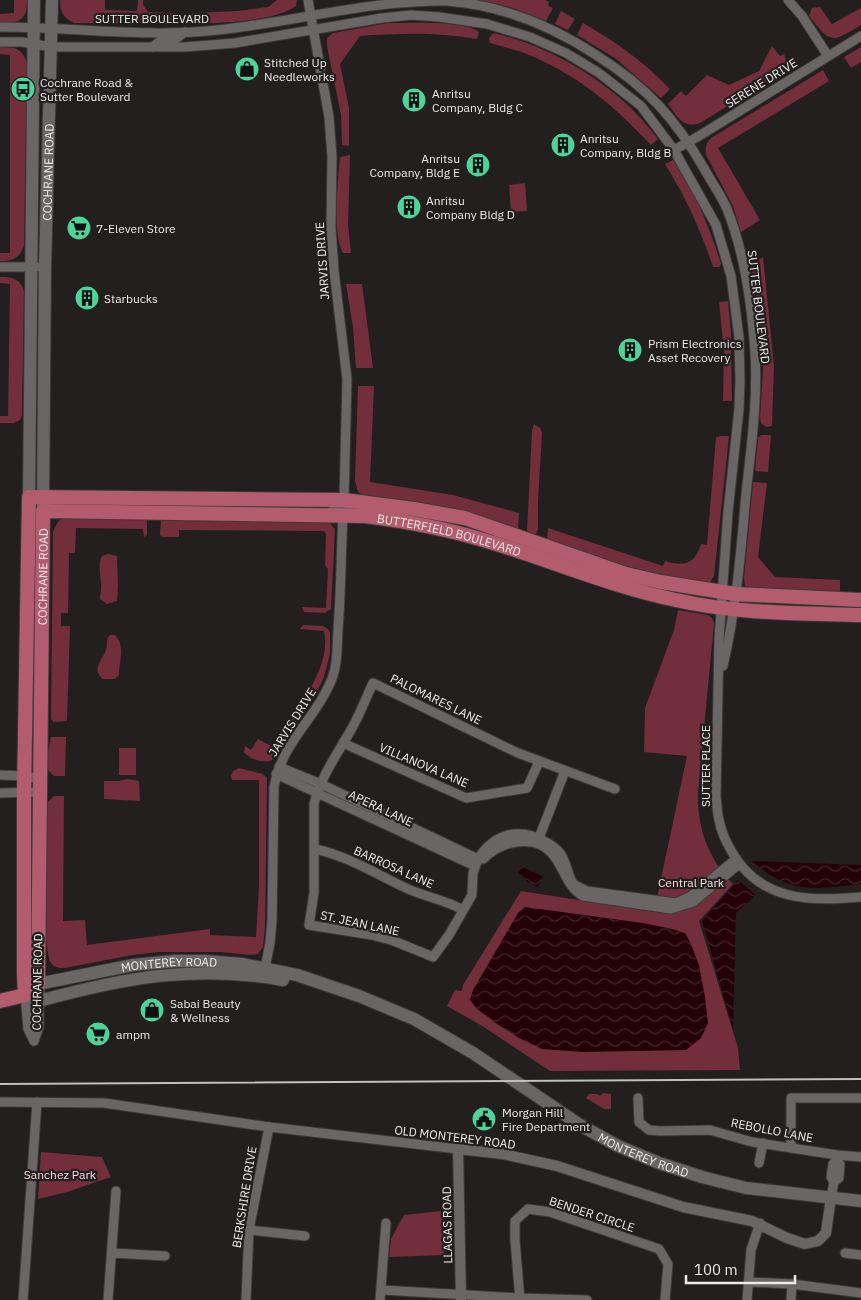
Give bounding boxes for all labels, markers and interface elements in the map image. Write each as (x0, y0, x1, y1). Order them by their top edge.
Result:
street label: SUTTER BOULEVARD (95, 11, 209, 26)
place label: Stitched Up Needleworks (264, 55, 335, 84)
street label: SERENE DRIVE (722, 55, 800, 111)
shop icon: Stitched Up Needleworks (234, 56, 260, 82)
place label: Cochrane Road & Sutter Boulevard (40, 75, 133, 104)
bus stop icon: Cochrane Road & Sutter Boulevard (10, 76, 36, 102)
place label: Anritsu Company, Bldg C (432, 86, 523, 115)
building icon: Anritsu Company, Bldg C (401, 87, 427, 113)
street label: COCHRANE ROAD (39, 123, 56, 221)
place label: Anritsu Company, Bldg B (580, 131, 671, 160)
building icon: Anritsu Company, Bldg B (550, 132, 576, 158)
place label: Anritsu Company, Bldg E (370, 151, 460, 180)
building icon: Anritsu Company, Bldg E (465, 152, 491, 178)
place label: Anritsu Company Bldg D (426, 193, 515, 222)
building icon: Anritsu Company Bldg D (396, 194, 422, 220)
supermarket icon: 7-Eleven Store (66, 215, 92, 241)
place label: 7-Eleven Store (96, 221, 176, 236)
street label: JARVIS DRIVE (312, 222, 332, 300)
street label: SUTTER BOULEVARD (745, 249, 773, 365)
building icon: Starbucks (74, 285, 100, 311)
place label: Starbucks (104, 291, 158, 306)
place label: Prism Electronics Asset Recovery (648, 336, 742, 365)
building icon: Prism Electronics Asset Recovery (617, 337, 643, 363)
street label: BUTTERFIELD BOULEVARD (376, 510, 523, 559)
street label: COCHRANE ROAD (34, 528, 50, 625)
street label: PALOMARES LANE (388, 670, 484, 728)
street label: JARVIS DRIVE (265, 685, 319, 759)
street label: SUTTER PLACE (698, 725, 713, 807)
street label: VILLANOVA LANE (377, 739, 471, 791)
street label: APERA LANE (346, 787, 416, 830)
street label: BARROSA LANE (352, 843, 436, 891)
park label: Central Park (658, 875, 725, 890)
street label: ST. JEAN LANE (319, 907, 401, 939)
street label: COCHRANE ROAD (29, 933, 45, 1031)
street label: MONTEREY ROAD (120, 953, 218, 975)
place label: Sabai Beauty & Wellness (170, 996, 240, 1025)
shop icon: Sabai Beauty & Wellness (139, 997, 165, 1023)
supermarket icon: ampm (85, 1021, 111, 1047)
place label: ampm (116, 1027, 150, 1042)
place label: Morgan Hill Fire Department (502, 1105, 590, 1134)
public building icon: Morgan Hill Fire Department (471, 1106, 497, 1132)
street label: REBOLLO LANE (730, 1115, 814, 1145)
street label: OLD MONTEREY ROAD (394, 1122, 516, 1152)
street label: MONTEREY ROAD (596, 1129, 691, 1180)
street label: BERKSHIRE DRIVE (229, 1145, 259, 1249)
park label: Sanchez Park (24, 1167, 97, 1182)
street label: LLAGAS ROAD (439, 1186, 455, 1264)
street label: BENDER CIRCLE (547, 1193, 637, 1235)
scale bar (686, 1252, 795, 1284)
text: 100 m (694, 1260, 738, 1279)

